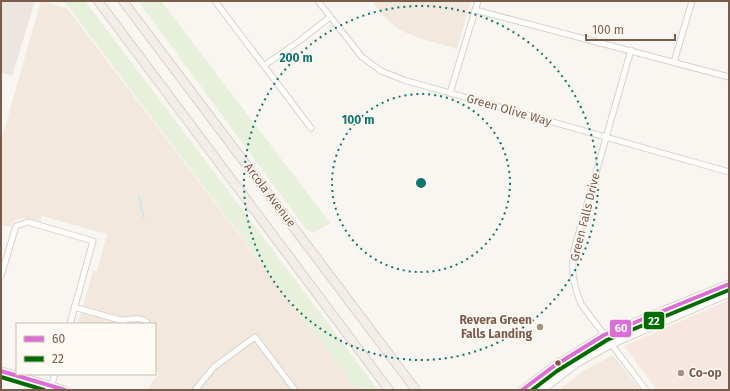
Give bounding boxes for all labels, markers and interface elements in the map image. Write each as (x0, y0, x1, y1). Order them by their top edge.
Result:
scale bar (586, 16, 675, 42)
text: 100 m (592, 23, 624, 37)
text: 200 m (279, 51, 313, 65)
street label: Green Olive Way (465, 91, 553, 129)
text: 100 m (342, 113, 374, 127)
street label: Arcola Avenue (241, 160, 299, 230)
street label: Green Falls Drive (567, 171, 603, 263)
centre of rings (414, 176, 428, 190)
line badge: 22 (643, 311, 665, 330)
place label: Revera Green Falls Landing (459, 313, 532, 341)
text: 22 (648, 315, 660, 328)
line badge: 60 (609, 319, 632, 338)
marker: Revera Green Falls Landing (535, 322, 545, 332)
text: 60 (615, 322, 628, 335)
legend (16, 323, 156, 375)
text: 60 (52, 332, 65, 346)
text: 22 (52, 352, 64, 366)
unlabelled marker (553, 358, 563, 368)
place label: Co-op (689, 366, 722, 380)
marker: Co-op (676, 368, 686, 378)

